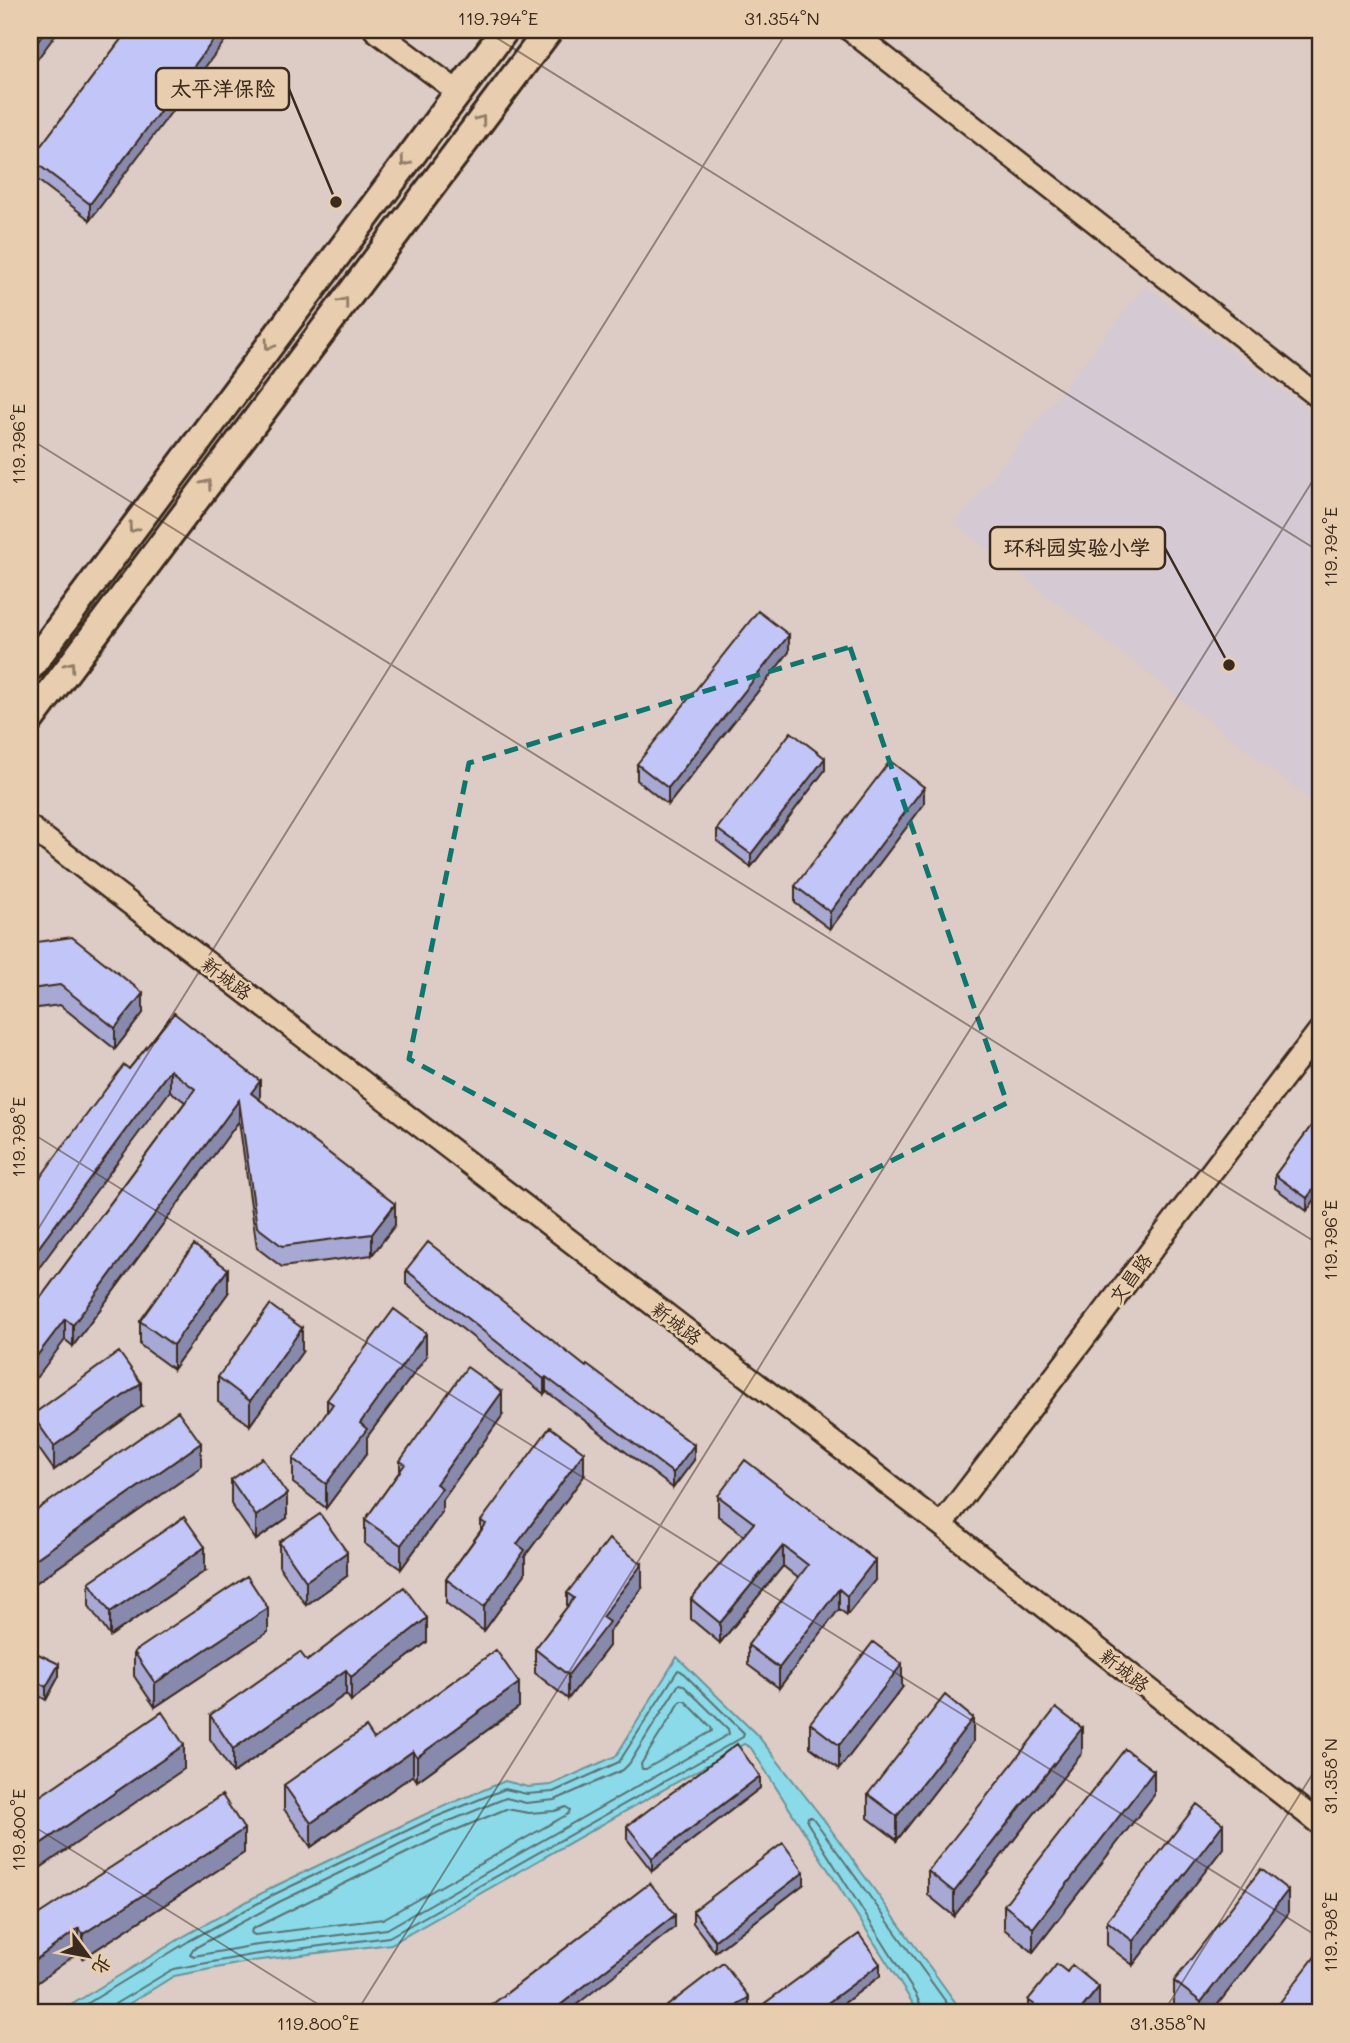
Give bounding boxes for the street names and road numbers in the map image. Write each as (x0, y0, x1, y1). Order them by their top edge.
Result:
street label: 新城路 (197, 951, 257, 1005)
street label: 文昌路 (1103, 1248, 1157, 1308)
street label: 新城路 (647, 1296, 707, 1350)
street label: 新城路 (1095, 1643, 1155, 1697)

